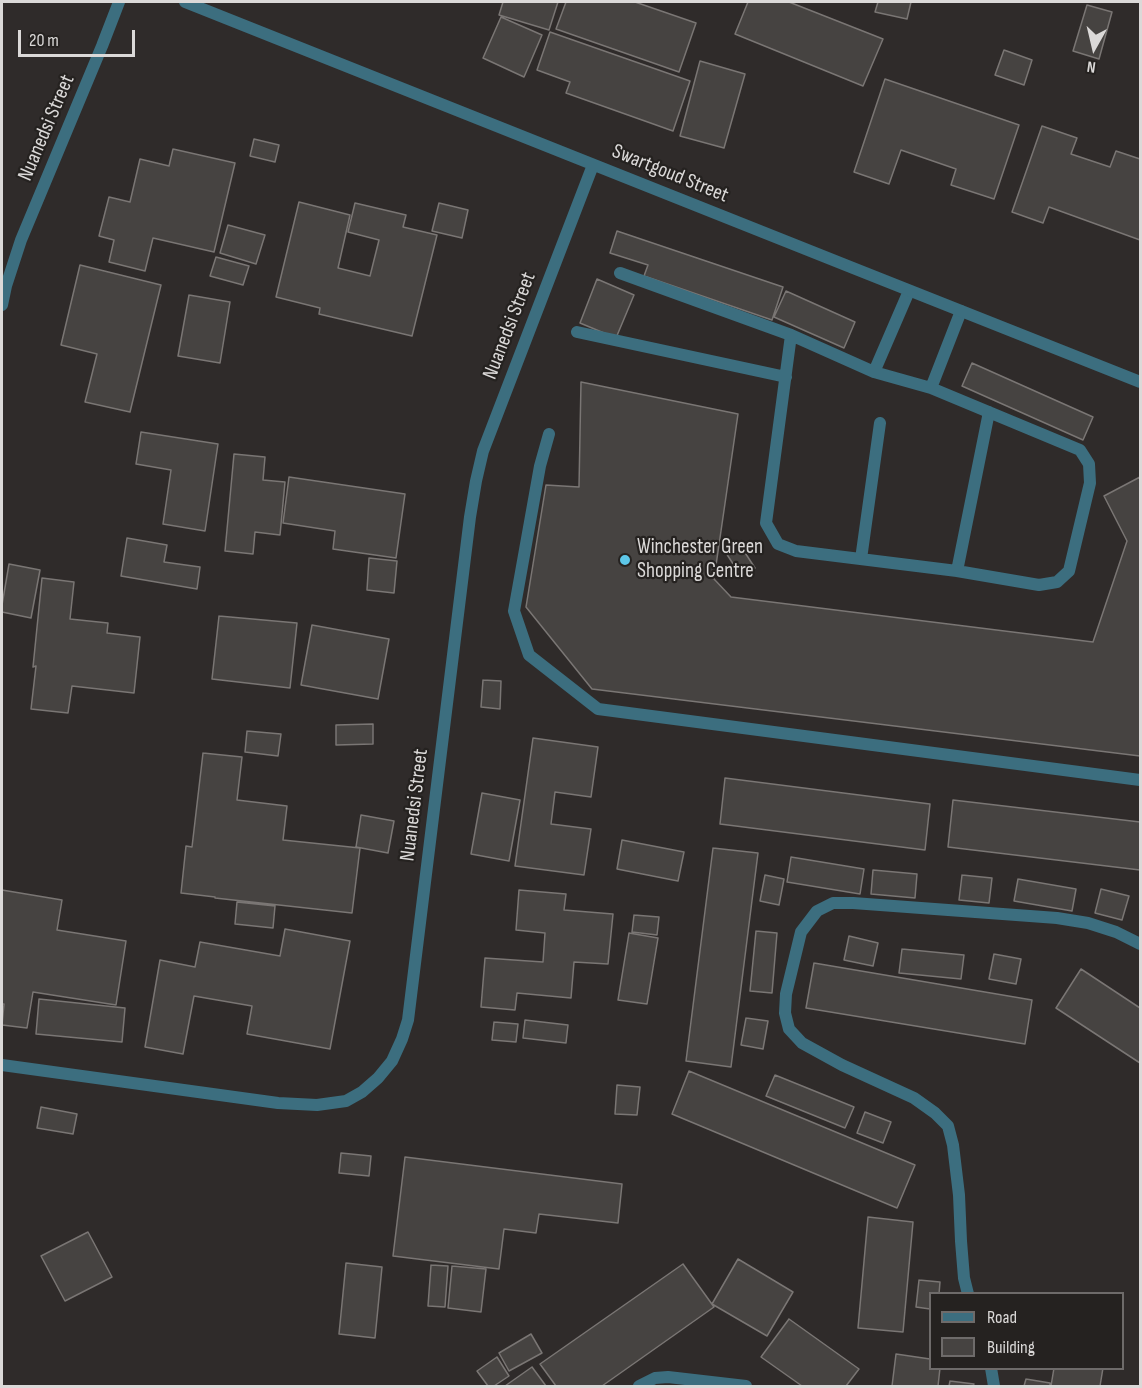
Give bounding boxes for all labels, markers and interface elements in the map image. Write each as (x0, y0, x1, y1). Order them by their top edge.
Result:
scale bar (21, 18, 138, 56)
north arrow (1064, 18, 1124, 78)
text: 20 m (29, 30, 59, 51)
text: N (1086, 56, 1097, 76)
street label: Nuanedsi Street (13, 71, 81, 185)
street label: Swartgoud Street (608, 139, 732, 209)
street label: Nuanedsi Street (478, 269, 542, 383)
place label: Winchester Green Shopping Centre (637, 535, 763, 585)
marker: Winchester Green Shopping Centre (618, 553, 632, 567)
street label: Nuanedsi Street (396, 747, 434, 863)
legend (929, 1292, 1124, 1370)
text: Road (987, 1307, 1017, 1328)
text: Building (987, 1337, 1035, 1358)

